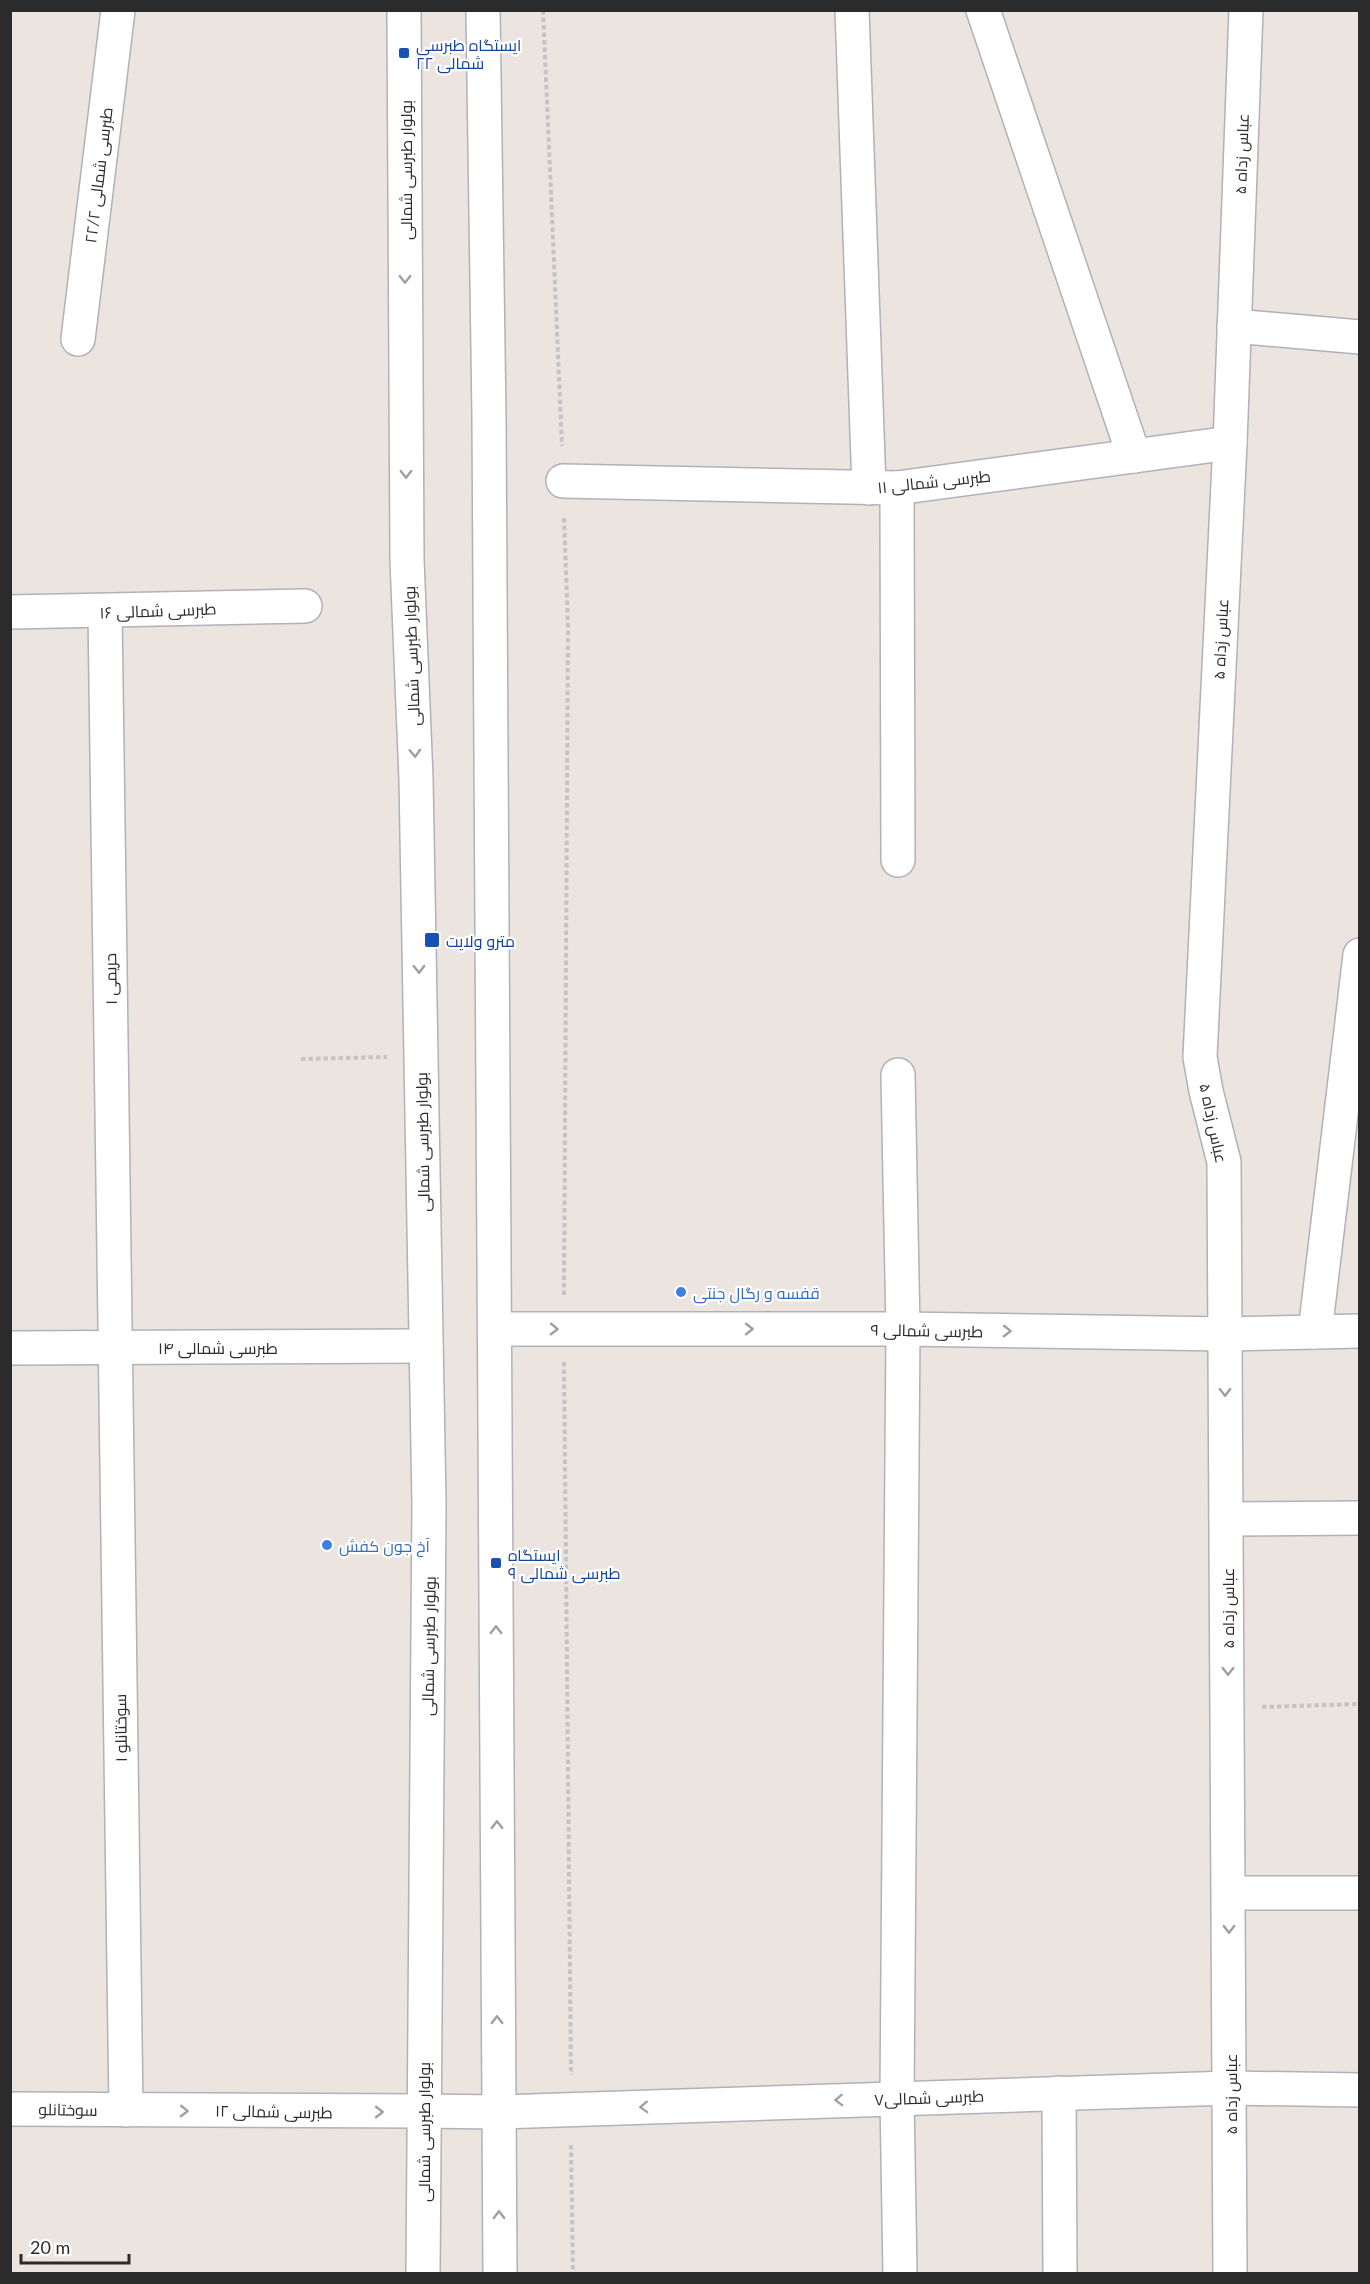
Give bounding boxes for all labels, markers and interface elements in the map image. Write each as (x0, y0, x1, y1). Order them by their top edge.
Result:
place label: ایستگاه طبرسی شمالی ۲۲ (416, 35, 521, 74)
marker: ایستگاه طبرسی شمالی ۲۲ (397, 46, 411, 60)
street label: بولوار طبرسی شمالی (396, 100, 417, 240)
street label: طبرسی شمالی ۲۲/۲ (80, 106, 118, 244)
street label: عباس زداه ۵ (1230, 113, 1254, 195)
one-way arrow (399, 274, 411, 283)
street label: طبرسی شمالی ۱۱ (876, 466, 992, 498)
one-way arrow (400, 469, 412, 478)
street label: بولوار طبرسی شمالی (399, 586, 425, 726)
street label: طبرسی شمالی ۱۶ (99, 598, 217, 624)
street label: عباس زداه ۵ (1208, 598, 1234, 680)
one-way arrow (408, 748, 421, 757)
marker: مترو ولایت (423, 931, 441, 949)
place label: مترو ولایت (446, 931, 515, 951)
street label: حریمی ۱ (100, 953, 122, 1005)
one-way arrow (413, 964, 426, 973)
street label: بولوار طبرسی شمالی (411, 1072, 435, 1212)
street label: عباس زداه ۵ (1194, 1082, 1232, 1165)
place label: قفسه و رگال جنتی (693, 1283, 820, 1304)
marker: قفسه و رگال جنتی (674, 1285, 688, 1299)
street label: طبرسی شمالی ۹ (871, 1320, 983, 1342)
one-way arrow (549, 1323, 558, 1335)
one-way arrow (744, 1323, 753, 1335)
one-way arrow (1002, 1324, 1011, 1337)
street label: طبرسی شمالی ۱۴ (158, 1338, 278, 1359)
one-way arrow (1219, 1388, 1231, 1397)
place label: آخ جون کفش (339, 1536, 430, 1558)
marker: آخ جون کفش (320, 1538, 334, 1552)
place label: ایستگاه طبرسی شمالی ۹ (508, 1545, 621, 1584)
marker: ایستگاه طبرسی شمالی ۹ (489, 1556, 503, 1570)
street label: عباس زداه ۵ (1218, 1568, 1239, 1648)
street label: بولوار طبرسی شمالی (417, 1576, 441, 1716)
one-way arrow (490, 1626, 502, 1635)
one-way arrow (1222, 1667, 1234, 1676)
street label: سوختانلو ۱ (110, 1694, 131, 1762)
one-way arrow (491, 1821, 503, 1830)
one-way arrow (1223, 1925, 1235, 1934)
one-way arrow (491, 2016, 503, 2025)
street label: عباس زداه ۵ (1221, 2054, 1242, 2134)
street label: بولوار طبرسی شمالی (414, 2062, 435, 2202)
street label: طبرسی شمالی۷ (874, 2086, 984, 2110)
one-way arrow (834, 2094, 843, 2107)
street label: سوختانلو (38, 2099, 98, 2120)
street label: طبرسی شمالی ۱۲ (215, 2100, 333, 2124)
one-way arrow (639, 2101, 648, 2114)
one-way arrow (180, 2104, 189, 2117)
one-way arrow (375, 2106, 384, 2118)
one-way arrow (493, 2211, 505, 2220)
scale bar (21, 2227, 129, 2265)
text: 20 m (30, 2236, 70, 2258)

